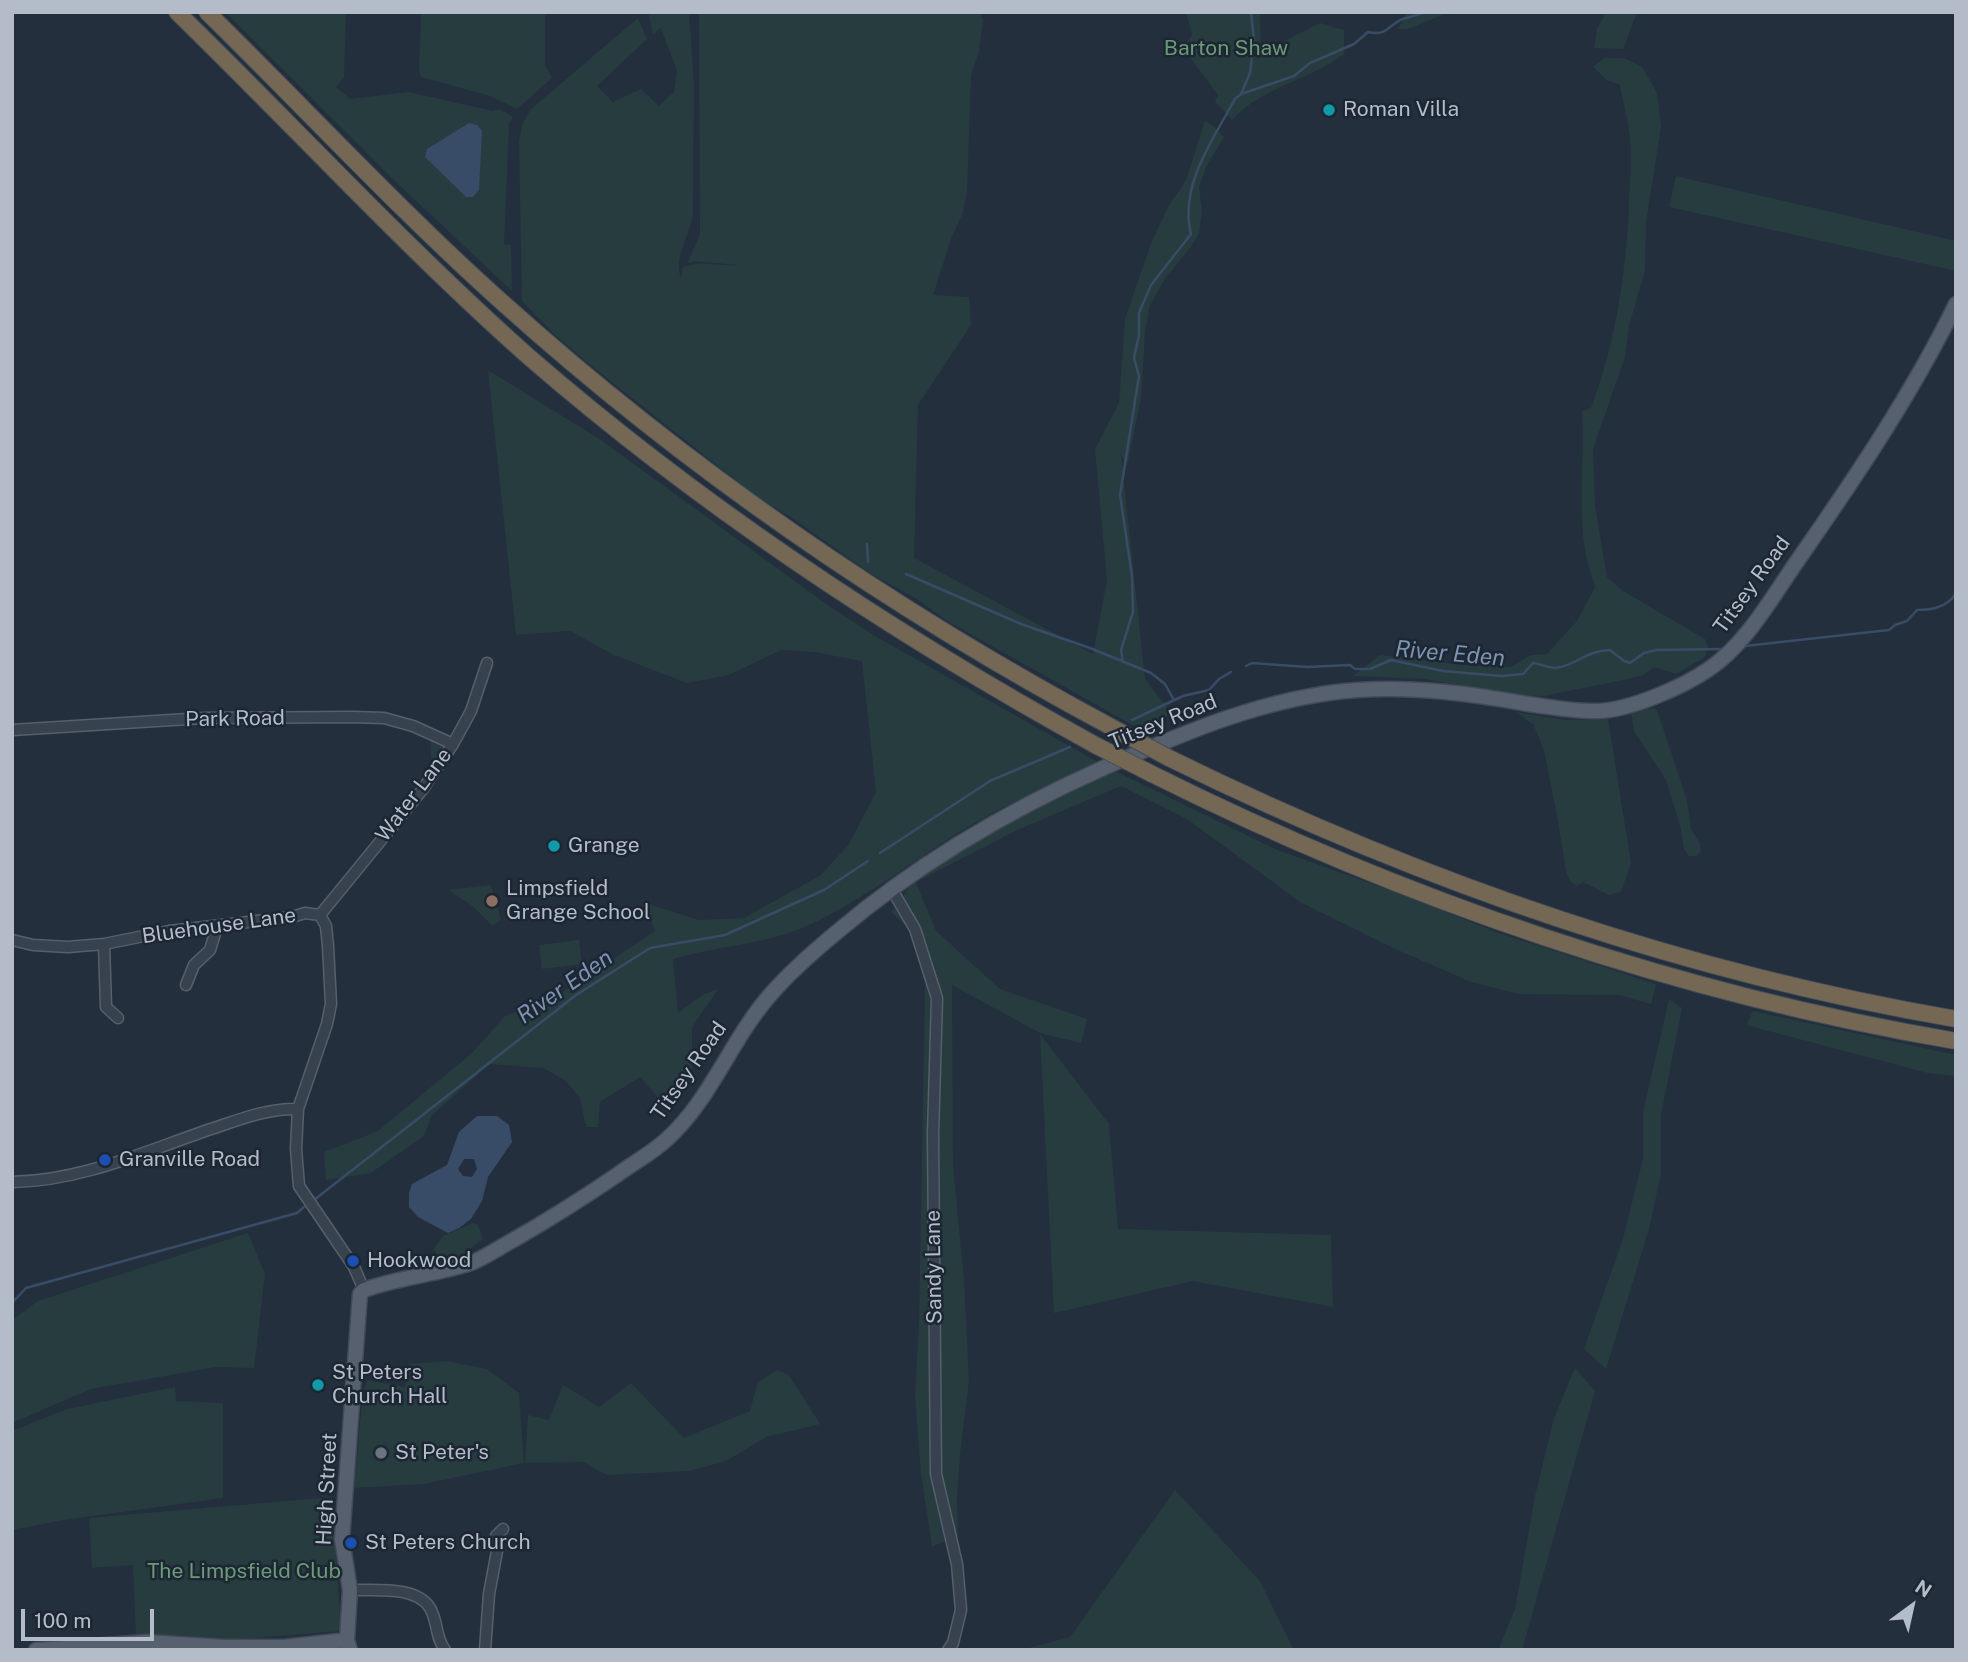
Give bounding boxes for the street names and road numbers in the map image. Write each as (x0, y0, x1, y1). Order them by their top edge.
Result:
street label: Titsey Road (1708, 531, 1796, 639)
street label: Titsey Road (1105, 689, 1221, 755)
street label: Park Road (185, 706, 285, 732)
street label: Water Lane (371, 743, 457, 847)
street label: Bluehouse Lane (140, 903, 298, 949)
street label: Titsey Road (646, 1017, 732, 1125)
street label: Sandy Lane (920, 1210, 948, 1324)
street label: High Street (311, 1432, 343, 1546)

